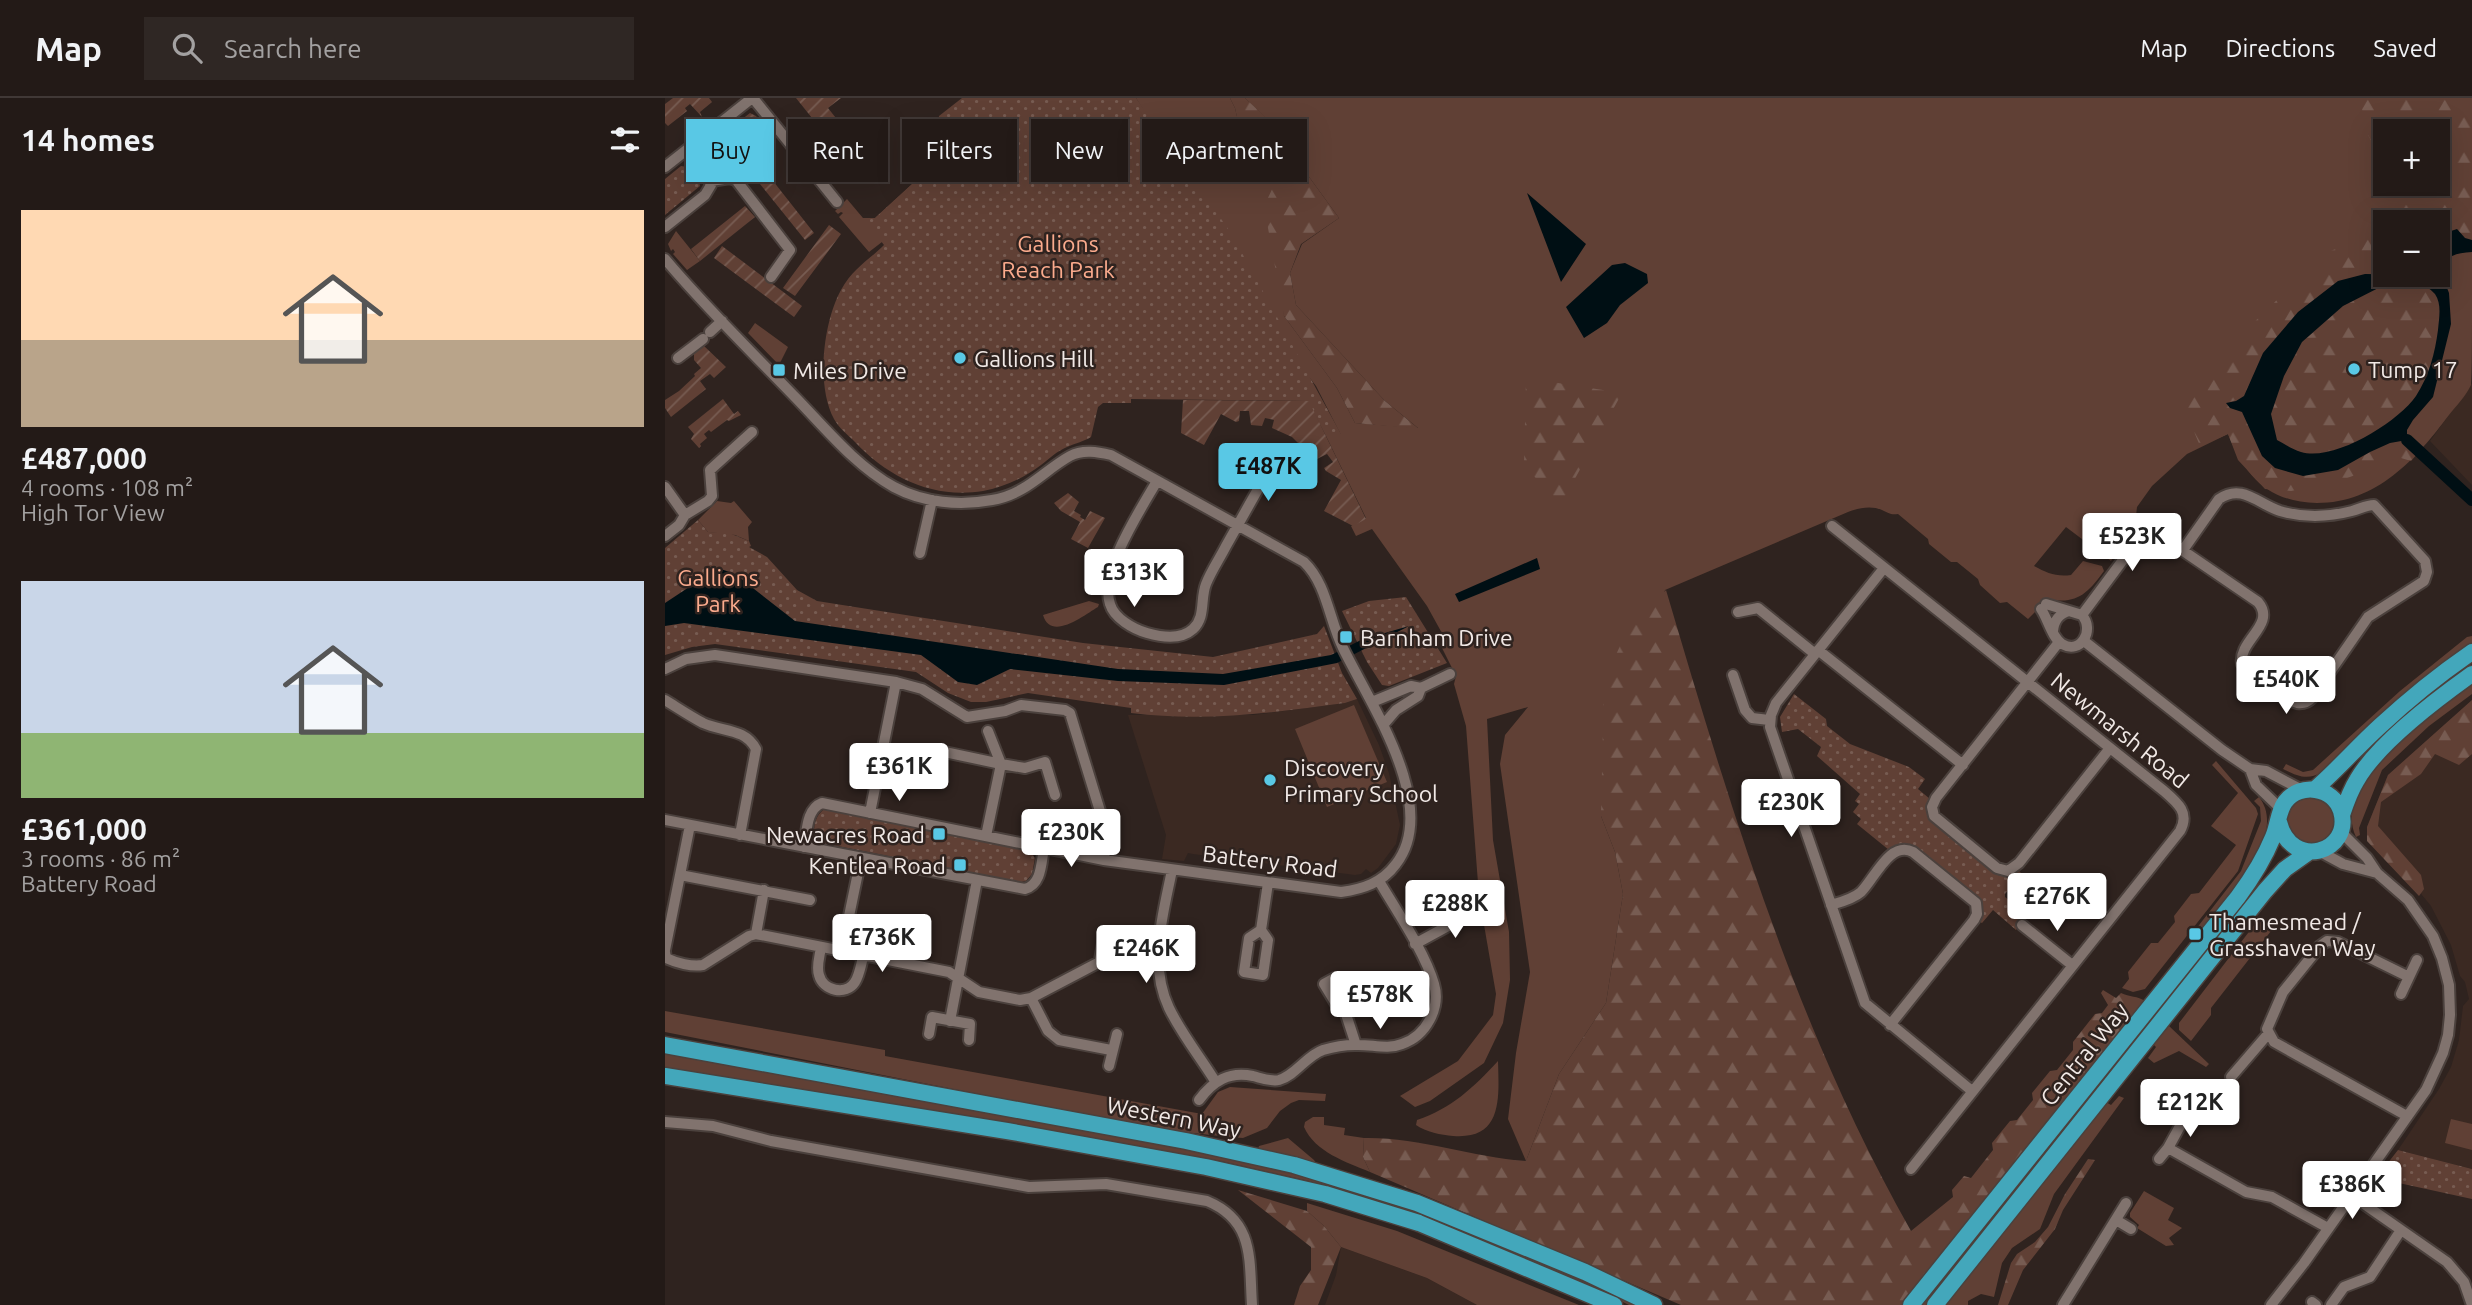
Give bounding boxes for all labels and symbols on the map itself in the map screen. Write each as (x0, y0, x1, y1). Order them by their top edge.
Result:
park label: Gallions Reach Park (1001, 231, 1115, 282)
place label: Gallions Hill (974, 346, 1094, 371)
marker: Gallions Hill (952, 350, 968, 366)
place label: Tump 17 (2368, 357, 2458, 382)
place label: Miles Drive (793, 358, 907, 383)
marker: Tump 17 (2346, 361, 2362, 377)
marker: Miles Drive (771, 362, 787, 378)
pin: £487K (1219, 444, 1317, 503)
pin: £523K (2083, 514, 2181, 573)
pin: £313K (1085, 550, 1183, 609)
park label: Gallions Park (677, 565, 759, 616)
place label: Barnham Drive (1360, 625, 1513, 650)
marker: Barnham Drive (1338, 629, 1354, 645)
pin: £540K (2237, 656, 2335, 716)
street label: Newmarsh Road (2047, 667, 2193, 793)
pin: £361K (850, 744, 948, 803)
place label: Discovery Primary School (1284, 755, 1438, 806)
marker: Discovery Primary School (1262, 772, 1278, 788)
pin: £230K (1742, 780, 1840, 839)
pin: £230K (1022, 810, 1120, 869)
place label: Newacres Road (766, 822, 925, 847)
marker: Newacres Road (931, 826, 947, 842)
street label: Battery Road (1201, 840, 1339, 882)
place label: Kentlea Road (809, 853, 946, 878)
marker: Kentlea Road (952, 857, 968, 873)
pin: £276K (2008, 874, 2106, 933)
pin: £288K (1406, 880, 1504, 940)
place label: Thamesmead / Grasshaven Way (2209, 909, 2376, 960)
pin: £736K (833, 914, 931, 974)
pin: £246K (1097, 926, 1195, 985)
marker: Thamesmead / Grasshaven Way (2187, 926, 2203, 942)
pin: £578K (1331, 972, 1429, 1031)
street label: Central Way (2035, 998, 2133, 1110)
pin: £212K (2141, 1080, 2239, 1139)
street label: Western Way (1105, 1092, 1243, 1142)
pin: £386K (2303, 1162, 2401, 1221)

